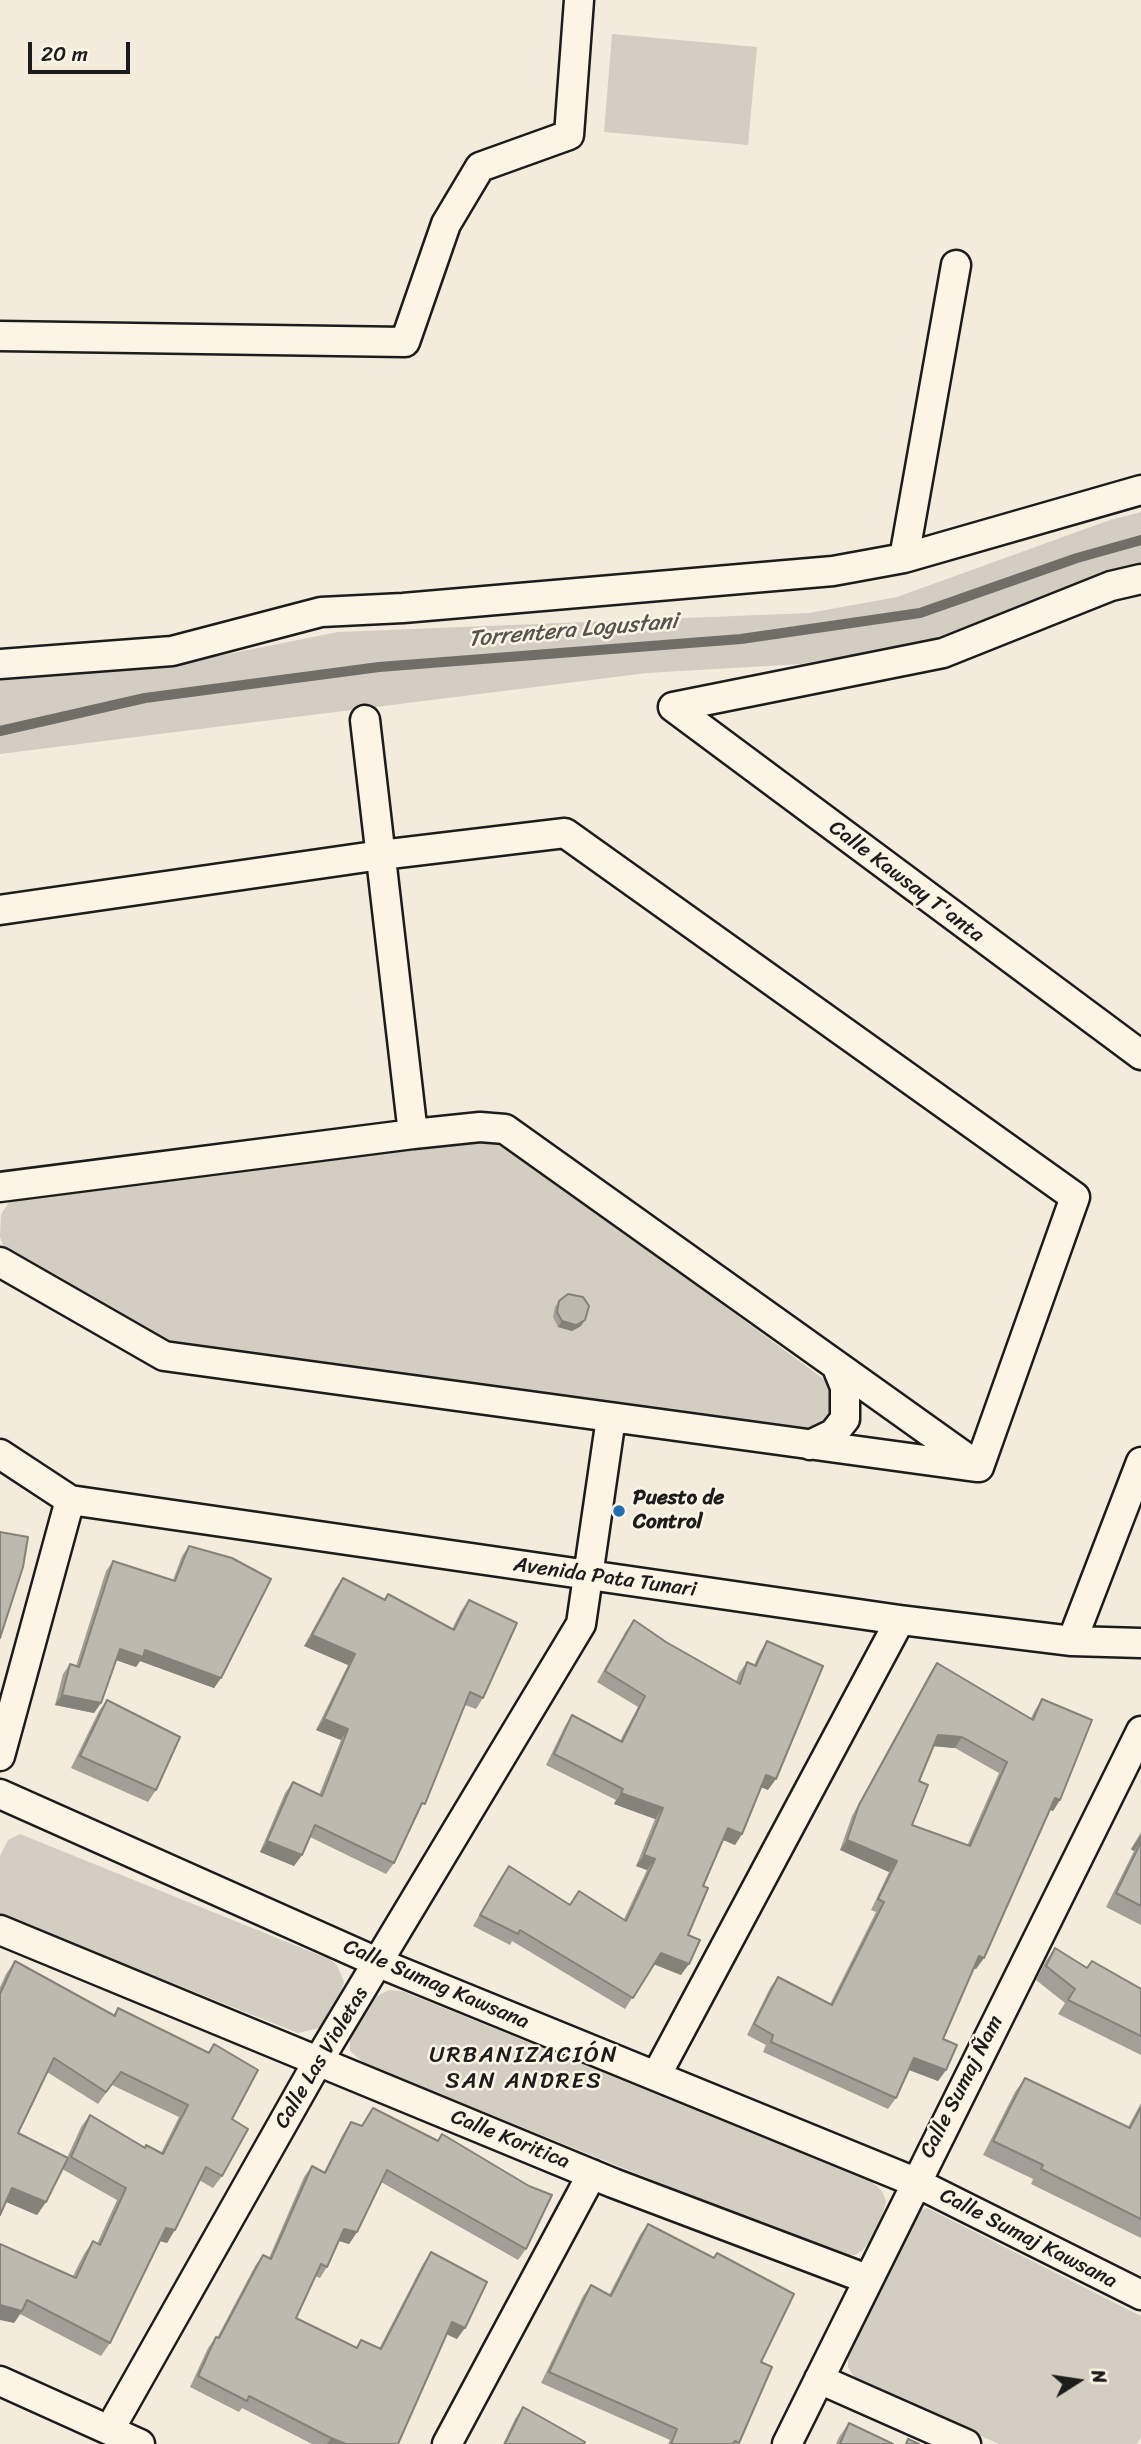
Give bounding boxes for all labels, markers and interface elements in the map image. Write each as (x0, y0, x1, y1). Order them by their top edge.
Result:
scale bar (32, 28, 133, 72)
text: 20 m (41, 35, 88, 73)
water label: Torrentera Logustani (467, 608, 679, 654)
street label: Calle Kawsay T'anta (824, 816, 988, 948)
place label: Puesto de Control (633, 1486, 724, 1536)
marker: Puesto de Control (611, 1503, 627, 1519)
street label: Avenida Pata Tunari (512, 1553, 698, 1603)
street label: Calle Sumag Kawsana (339, 1935, 533, 2035)
street label: Calle Las Violetas (270, 1983, 374, 2133)
street label: Calle Sumaj Ñam (915, 2012, 1009, 2162)
district label: URBANIZACIÓN SAN ANDRES (432, 2042, 616, 2096)
street label: Calle Koritica (447, 2105, 573, 2175)
street label: Calle Sumaj Kawsana (935, 2183, 1121, 2295)
north arrow (1043, 2346, 1113, 2416)
text: N (1082, 2367, 1117, 2386)

